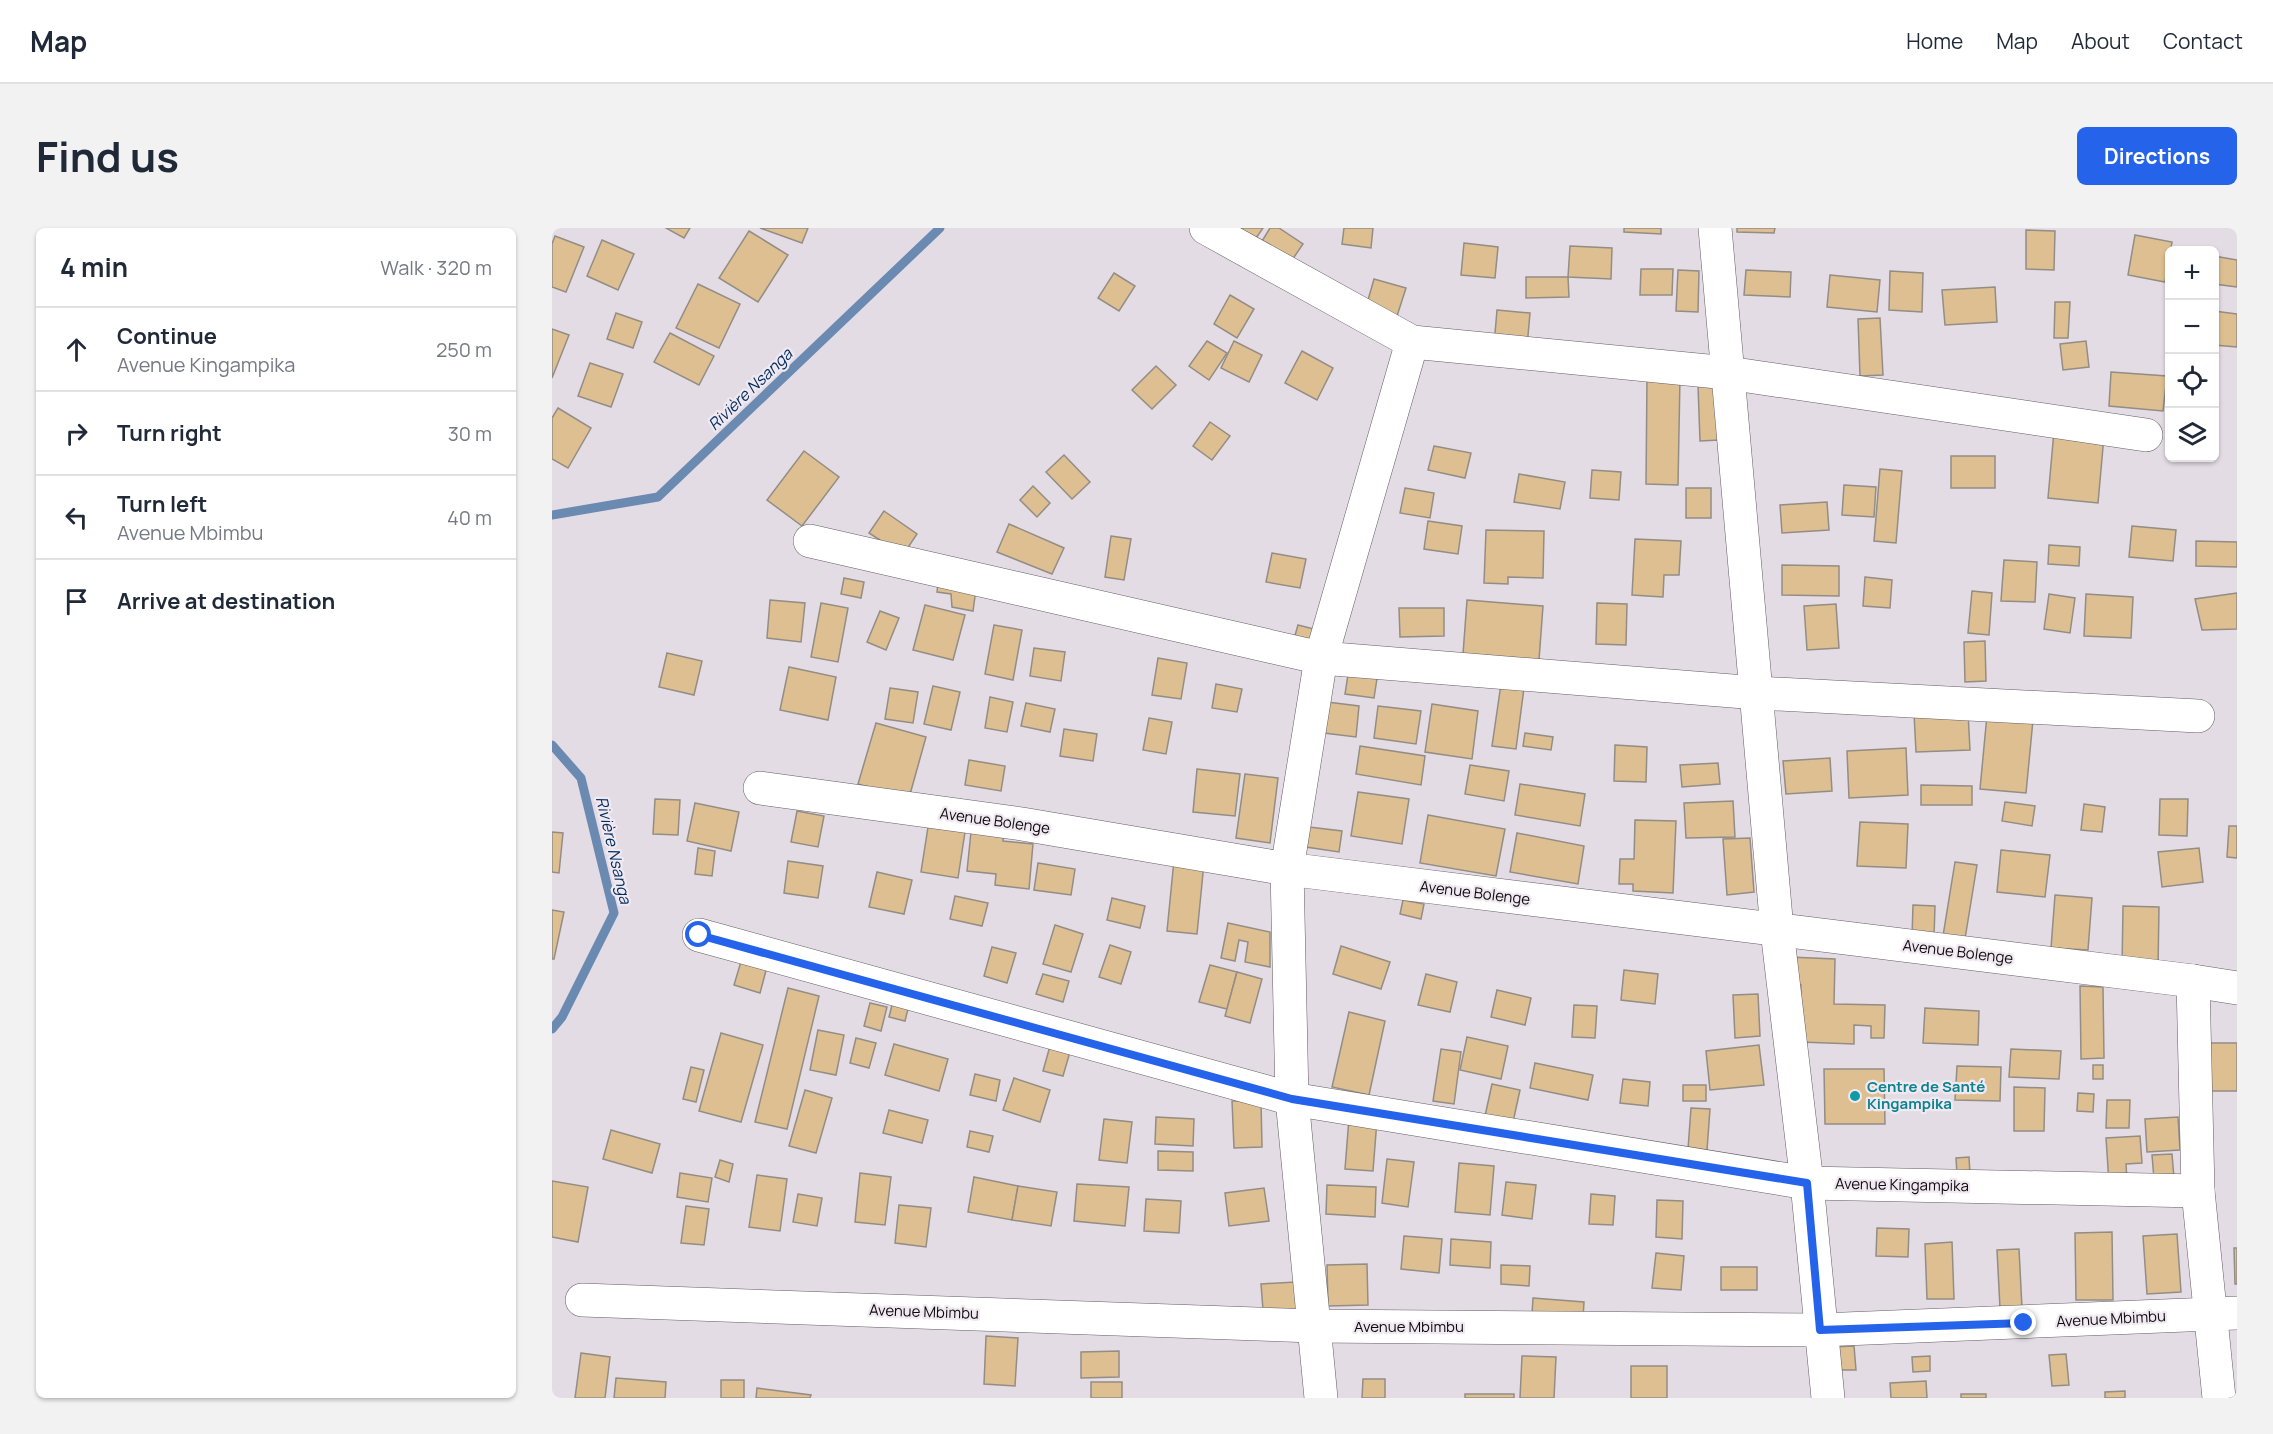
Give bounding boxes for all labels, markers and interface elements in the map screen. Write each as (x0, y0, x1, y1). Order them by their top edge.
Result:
text: Map (30, 22, 87, 60)
text: Home (1906, 27, 1963, 55)
text: Map (1996, 27, 2038, 55)
text: About (2071, 27, 2130, 55)
text: Contact (2163, 27, 2243, 55)
text: Find us (36, 127, 179, 185)
button: Directions (2077, 127, 2237, 185)
map controls (2165, 246, 2219, 462)
button: + (2165, 246, 2219, 300)
text: 4 min (60, 249, 128, 285)
text: Walk · 320 m (380, 254, 492, 281)
button: − (2165, 300, 2219, 354)
text: Continue (117, 321, 217, 351)
icon: ahead (60, 333, 93, 366)
text: 250 m (436, 336, 492, 363)
water label: Rivière Nsanga (703, 342, 798, 435)
text: Avenue Kingampika (117, 351, 295, 378)
button: locate (2165, 354, 2219, 408)
button: layers (2165, 408, 2219, 462)
icon: right (60, 417, 93, 450)
text: Turn right (117, 418, 222, 448)
text: 30 m (448, 420, 492, 447)
text: Turn left (117, 489, 207, 519)
icon: left (60, 501, 93, 534)
text: 40 m (447, 504, 492, 531)
text: Avenue Mbimbu (117, 519, 263, 546)
icon: arrive (60, 585, 93, 618)
text: Arrive at destination (117, 586, 335, 616)
water label: Rivière Nsanga (591, 794, 637, 907)
street label: Avenue Bolenge (939, 802, 1052, 839)
street label: Avenue Bolenge (1419, 875, 1532, 910)
route start (685, 921, 711, 947)
street label: Avenue Bolenge (1902, 934, 2015, 969)
place label: Centre de Santé Kingampika (1867, 1076, 1985, 1114)
marker: Centre de Santé Kingampika (1848, 1089, 1862, 1103)
street label: Avenue Kingampika (1835, 1173, 1969, 1196)
street label: Avenue Mbimbu (869, 1299, 979, 1324)
street label: Avenue Mbimbu (2056, 1305, 2166, 1332)
route end (2010, 1309, 2036, 1335)
street label: Avenue Mbimbu (1354, 1316, 1464, 1337)

